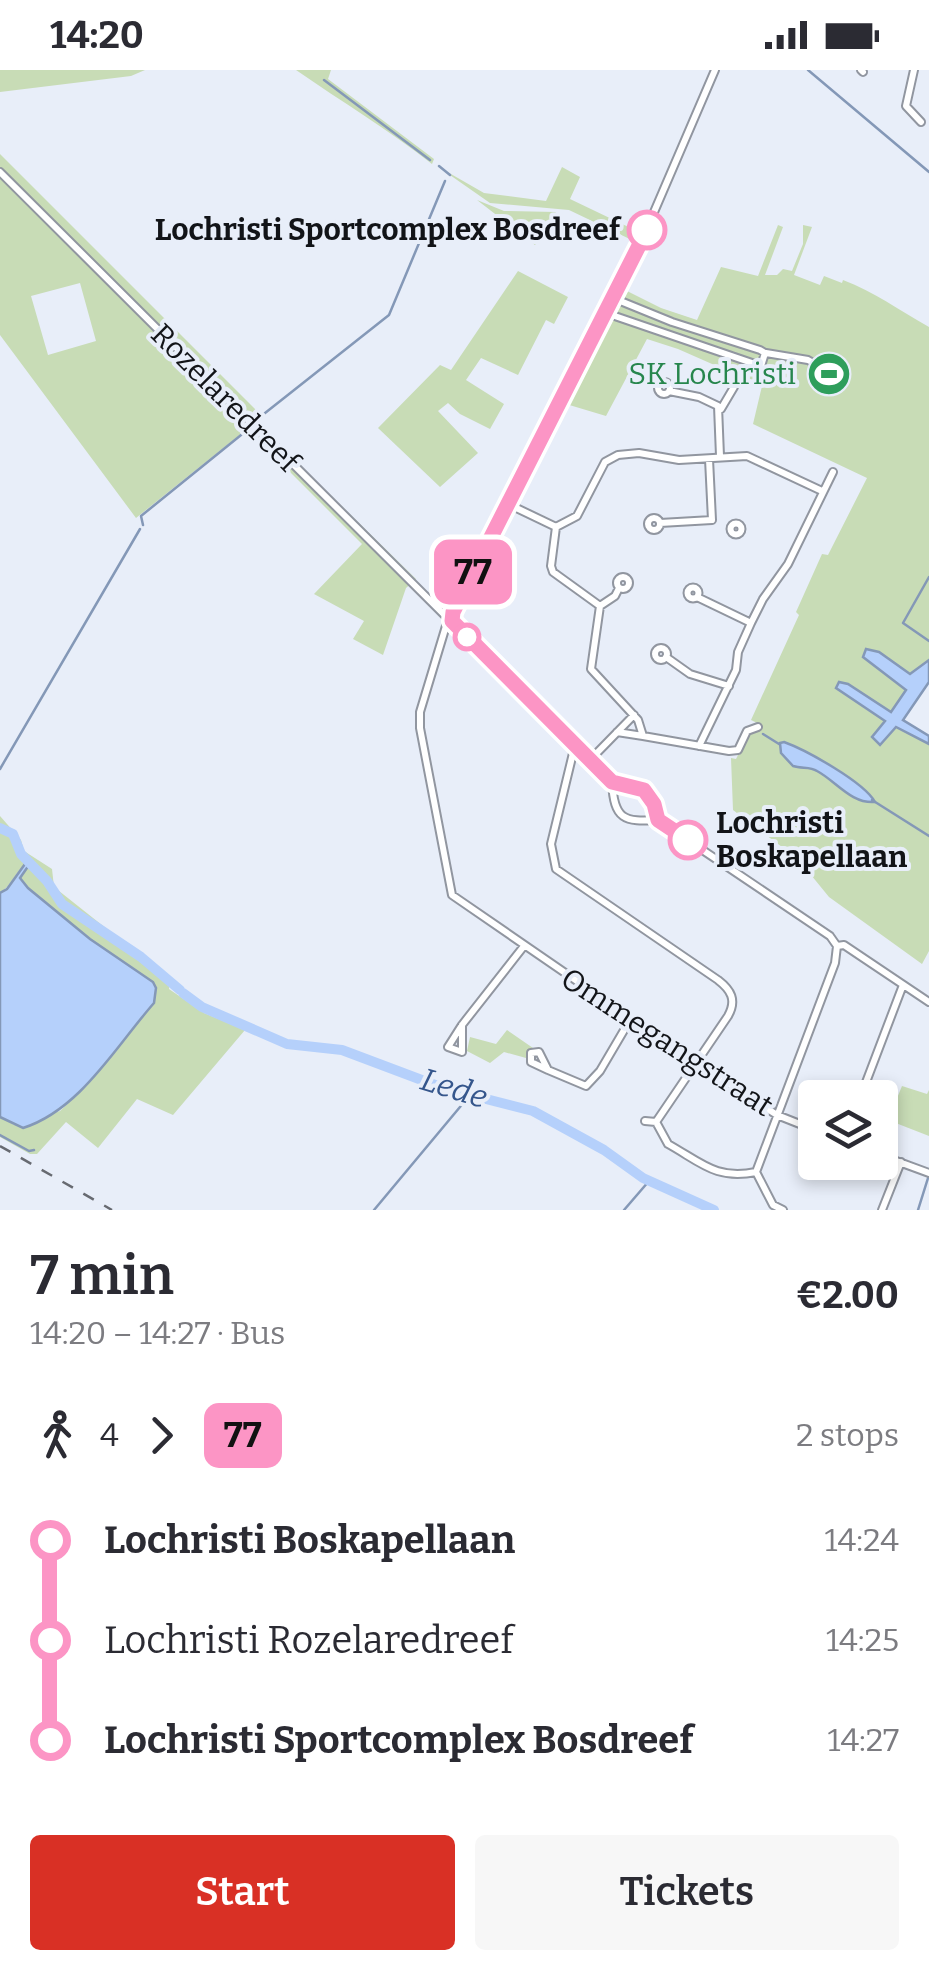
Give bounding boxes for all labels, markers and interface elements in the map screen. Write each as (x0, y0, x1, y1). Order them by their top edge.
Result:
text: 14:20 (50, 12, 144, 58)
marker: Lochristi Sportcomplex Bosdreef (628, 211, 666, 249)
place label: Lochristi Sportcomplex Bosdreef (155, 212, 622, 248)
street label: Rozelaredreef (144, 317, 308, 481)
sports icon: SK Lochristi (806, 351, 852, 397)
place label: SK Lochristi (628, 356, 796, 392)
line badge: 77 (428, 540, 518, 604)
text: 77 (454, 551, 492, 593)
unlabelled marker (454, 624, 480, 650)
place label: Lochristi Boskapellaan (716, 805, 908, 875)
marker: Lochristi Boskapellaan (669, 821, 707, 859)
street label: Ommegangstraat (554, 960, 780, 1124)
water label: Lede (416, 1060, 492, 1116)
map controls (798, 1080, 898, 1180)
button: layers (798, 1080, 898, 1180)
text: 7 min (30, 1243, 174, 1309)
text: €2.00 (796, 1272, 899, 1318)
text: 14:20 – 14:27 · Bus (30, 1314, 285, 1352)
icon: walk (30, 1408, 85, 1463)
icon: forward (134, 1408, 189, 1463)
text: 77 (224, 1414, 262, 1456)
text: 4 (100, 1416, 119, 1454)
text: 2 stops (796, 1416, 899, 1454)
text: Lochristi Boskapellaan (104, 1517, 515, 1563)
text: 14:24 (824, 1521, 899, 1559)
text: Lochristi Rozelaredreef (104, 1617, 514, 1663)
text: 14:25 (826, 1621, 899, 1659)
text: Lochristi Sportcomplex Bosdreef (104, 1717, 693, 1763)
text: 14:27 (827, 1721, 899, 1759)
button: Start (30, 1835, 455, 1950)
button: Tickets (475, 1835, 899, 1950)

